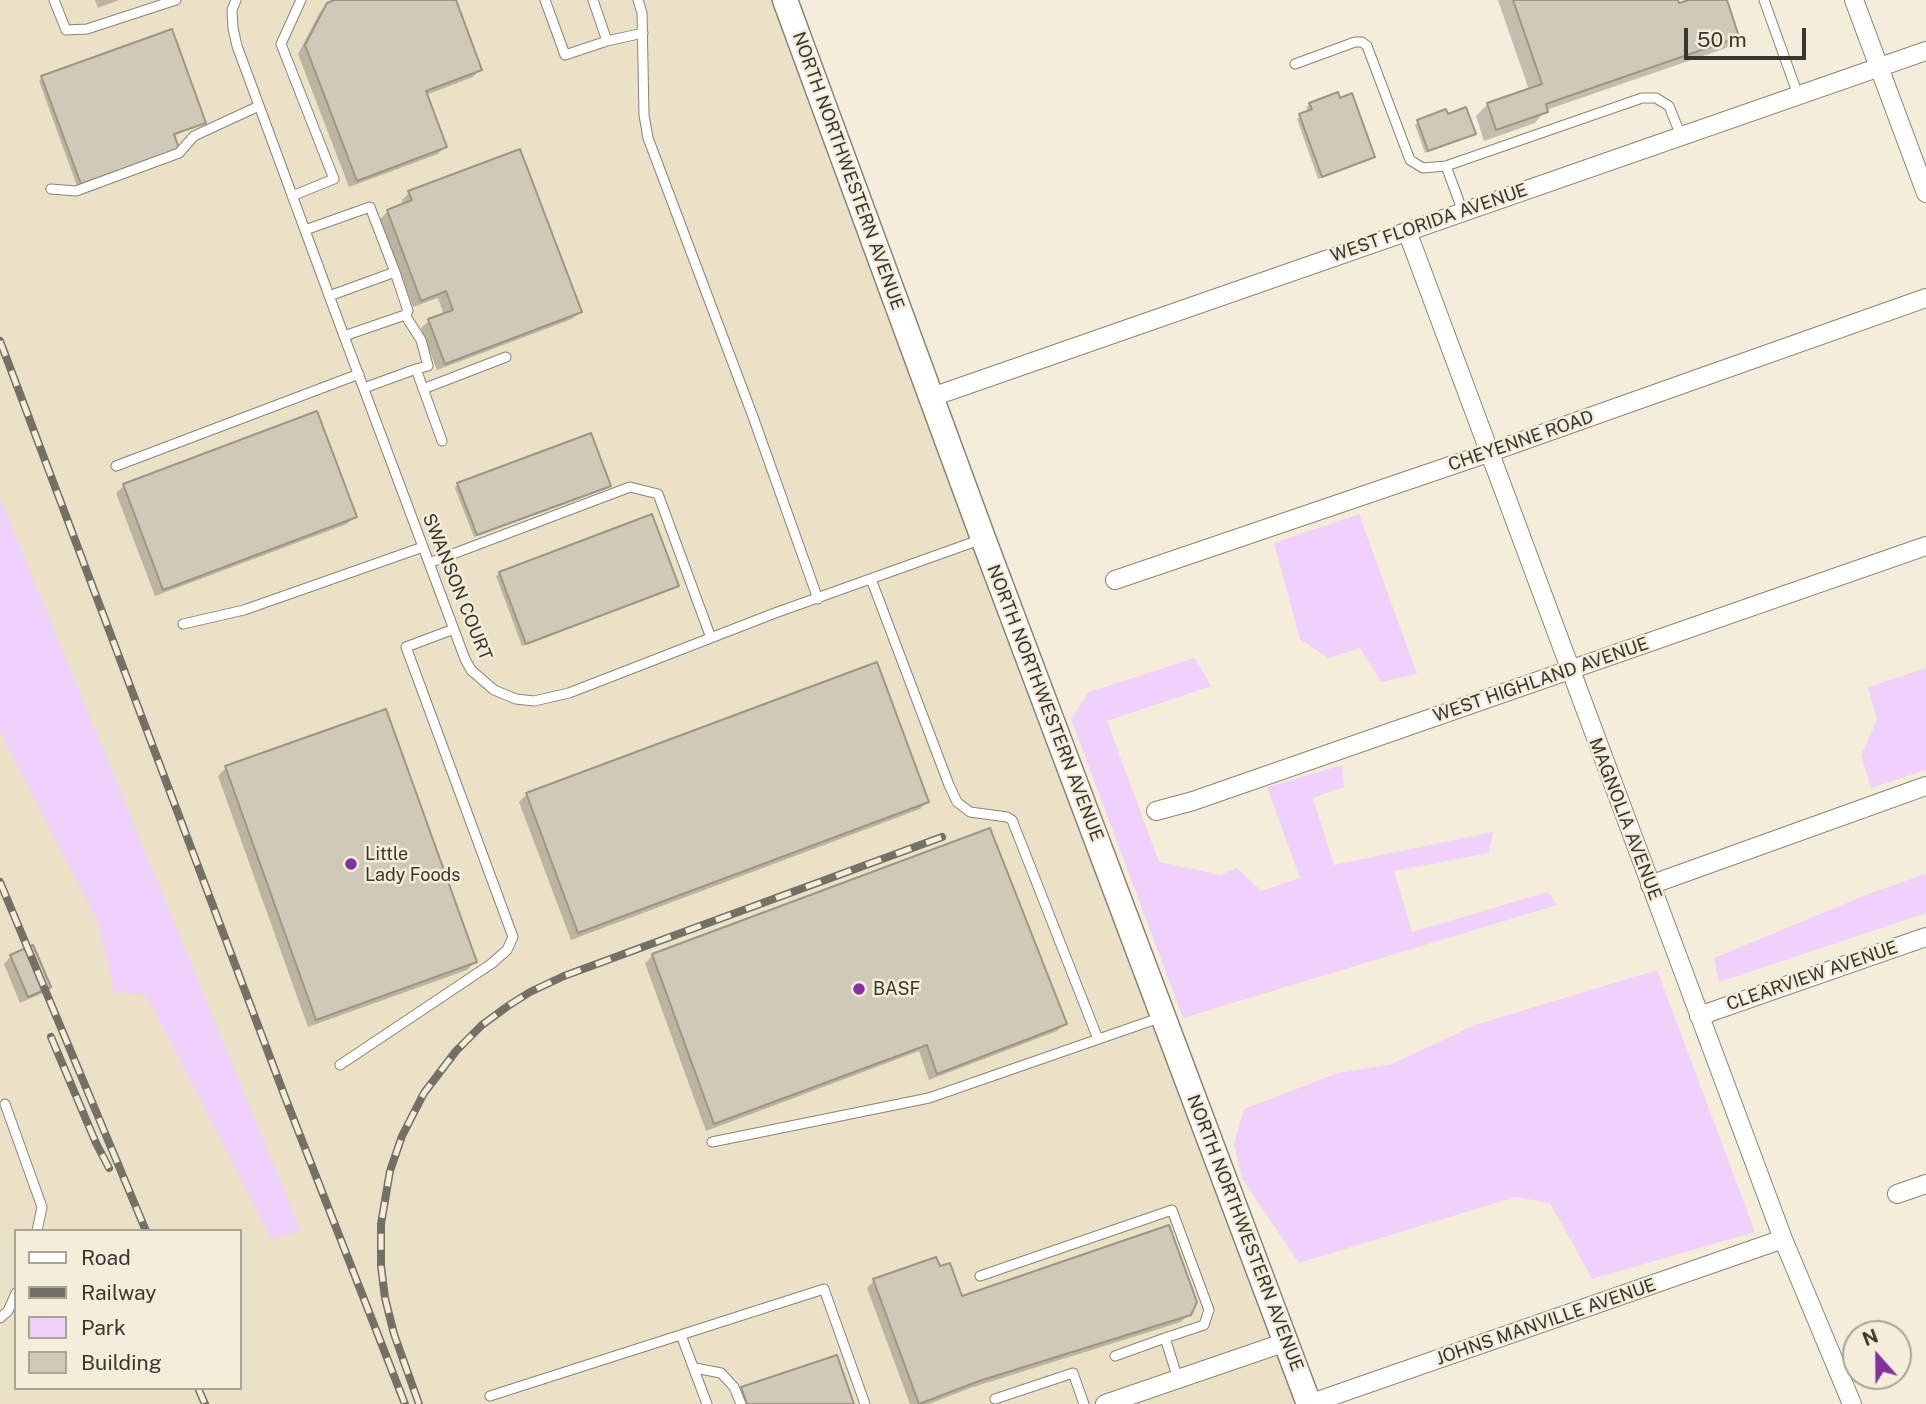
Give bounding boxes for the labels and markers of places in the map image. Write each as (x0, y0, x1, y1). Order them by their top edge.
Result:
place label: Little Lady Foods (365, 843, 460, 886)
marker: Little Lady Foods (343, 856, 359, 872)
place label: BASF (873, 978, 920, 1000)
marker: BASF (851, 981, 867, 997)

